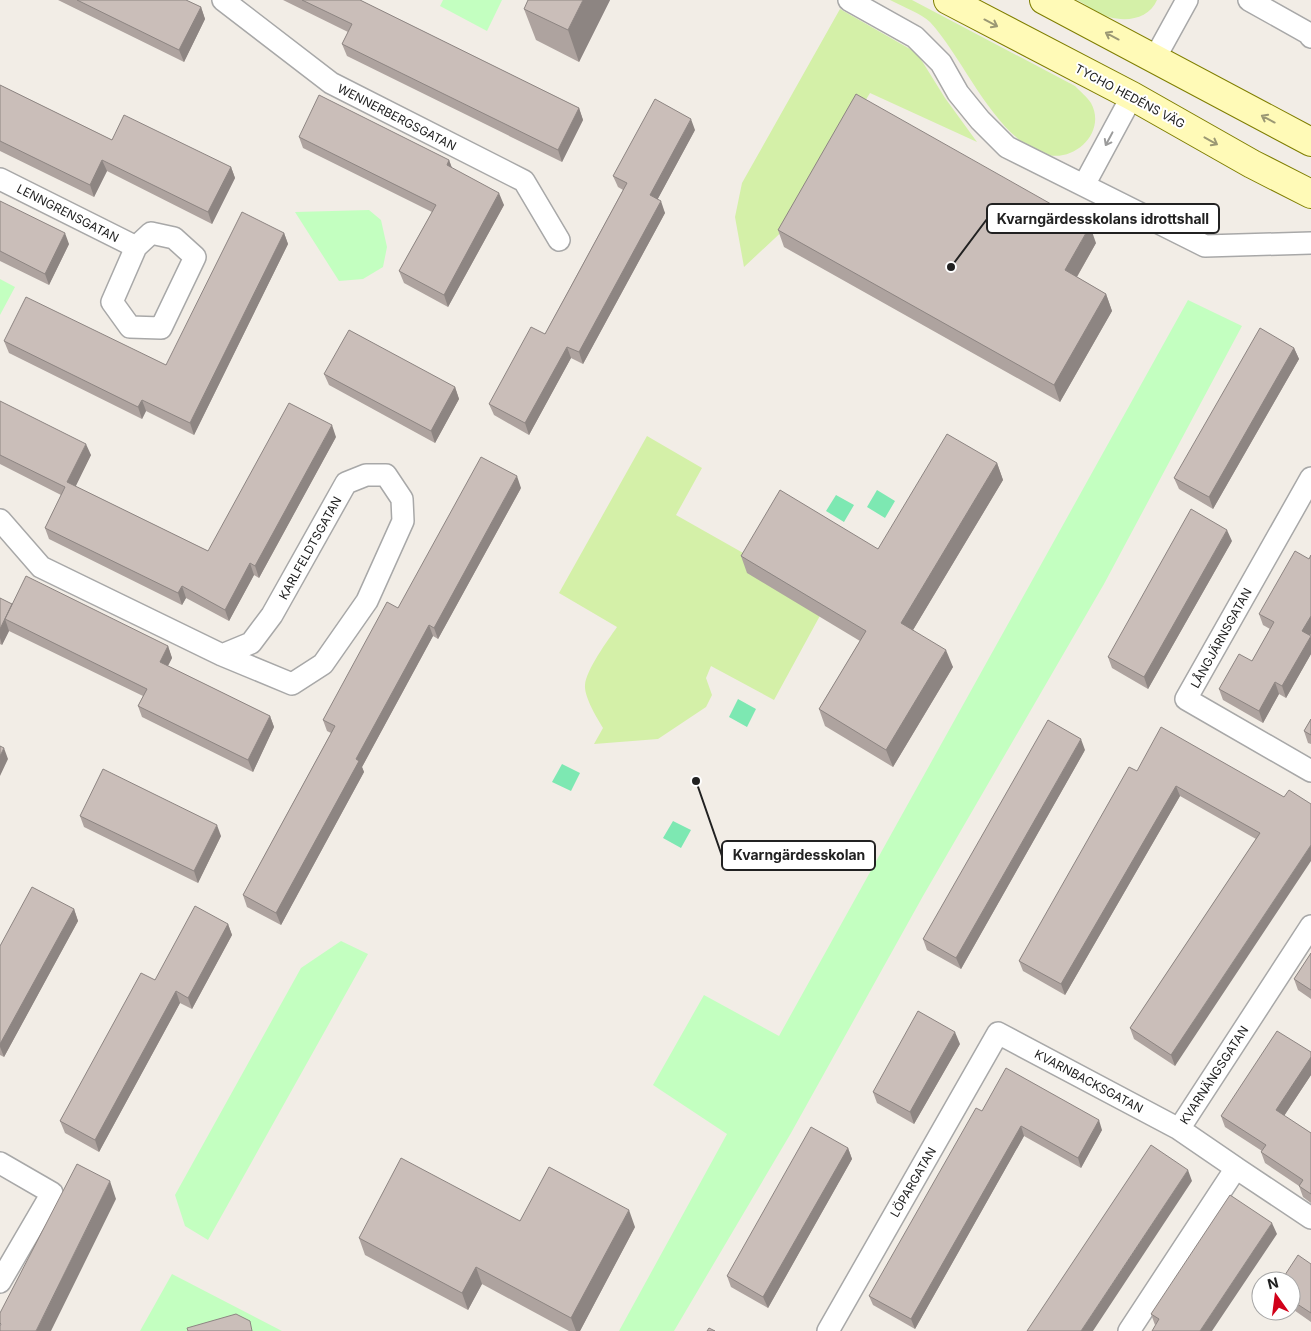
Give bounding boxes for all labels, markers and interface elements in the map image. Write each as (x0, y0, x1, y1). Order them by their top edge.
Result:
one-way arrow (983, 18, 998, 28)
one-way arrow (1105, 31, 1120, 40)
street label: TYCHO HEDÉNS VÄG (1072, 61, 1188, 131)
street label: WENNERBERGSGATAN (335, 80, 459, 154)
one-way arrow (1261, 114, 1276, 123)
one-way arrow (1104, 132, 1114, 147)
one-way arrow (1203, 136, 1218, 146)
street label: LENNGRENSGATAN (14, 181, 122, 245)
callout: Kvarngärdesskolans idrottshall (987, 204, 1219, 233)
text: Kvarngärdesskolans idrottshall (997, 210, 1209, 227)
street label: KARLFELDTSGATAN (275, 494, 345, 602)
street label: LÅNGJÄRNSGATAN (1187, 585, 1255, 691)
callout: Kvarngärdesskolan (722, 841, 875, 870)
text: Kvarngärdesskolan (733, 846, 865, 863)
street label: KVARNÄNGSGATAN (1177, 1023, 1251, 1127)
street label: KVARNBACKSGATAN (1032, 1046, 1146, 1116)
street label: LÖPARGATAN (887, 1144, 939, 1220)
north arrow (1251, 1271, 1301, 1321)
text: N (1266, 1273, 1280, 1292)

